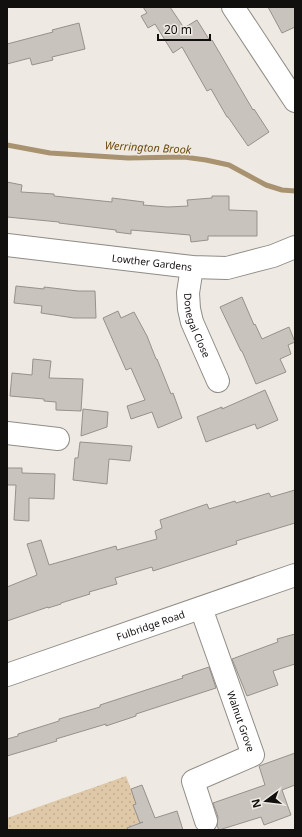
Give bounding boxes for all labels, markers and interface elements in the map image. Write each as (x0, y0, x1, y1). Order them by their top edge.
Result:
scale bar (158, 16, 210, 42)
text: 20 m (164, 21, 192, 38)
water label: Werrington Brook (104, 137, 192, 157)
street label: Lowther Gardens (111, 251, 193, 274)
street label: Donegal Close (181, 292, 214, 360)
street label: Fulbridge Road (115, 607, 187, 643)
street label: Walnut Grove (224, 689, 258, 754)
north arrow (246, 781, 286, 821)
text: N (247, 797, 264, 810)

